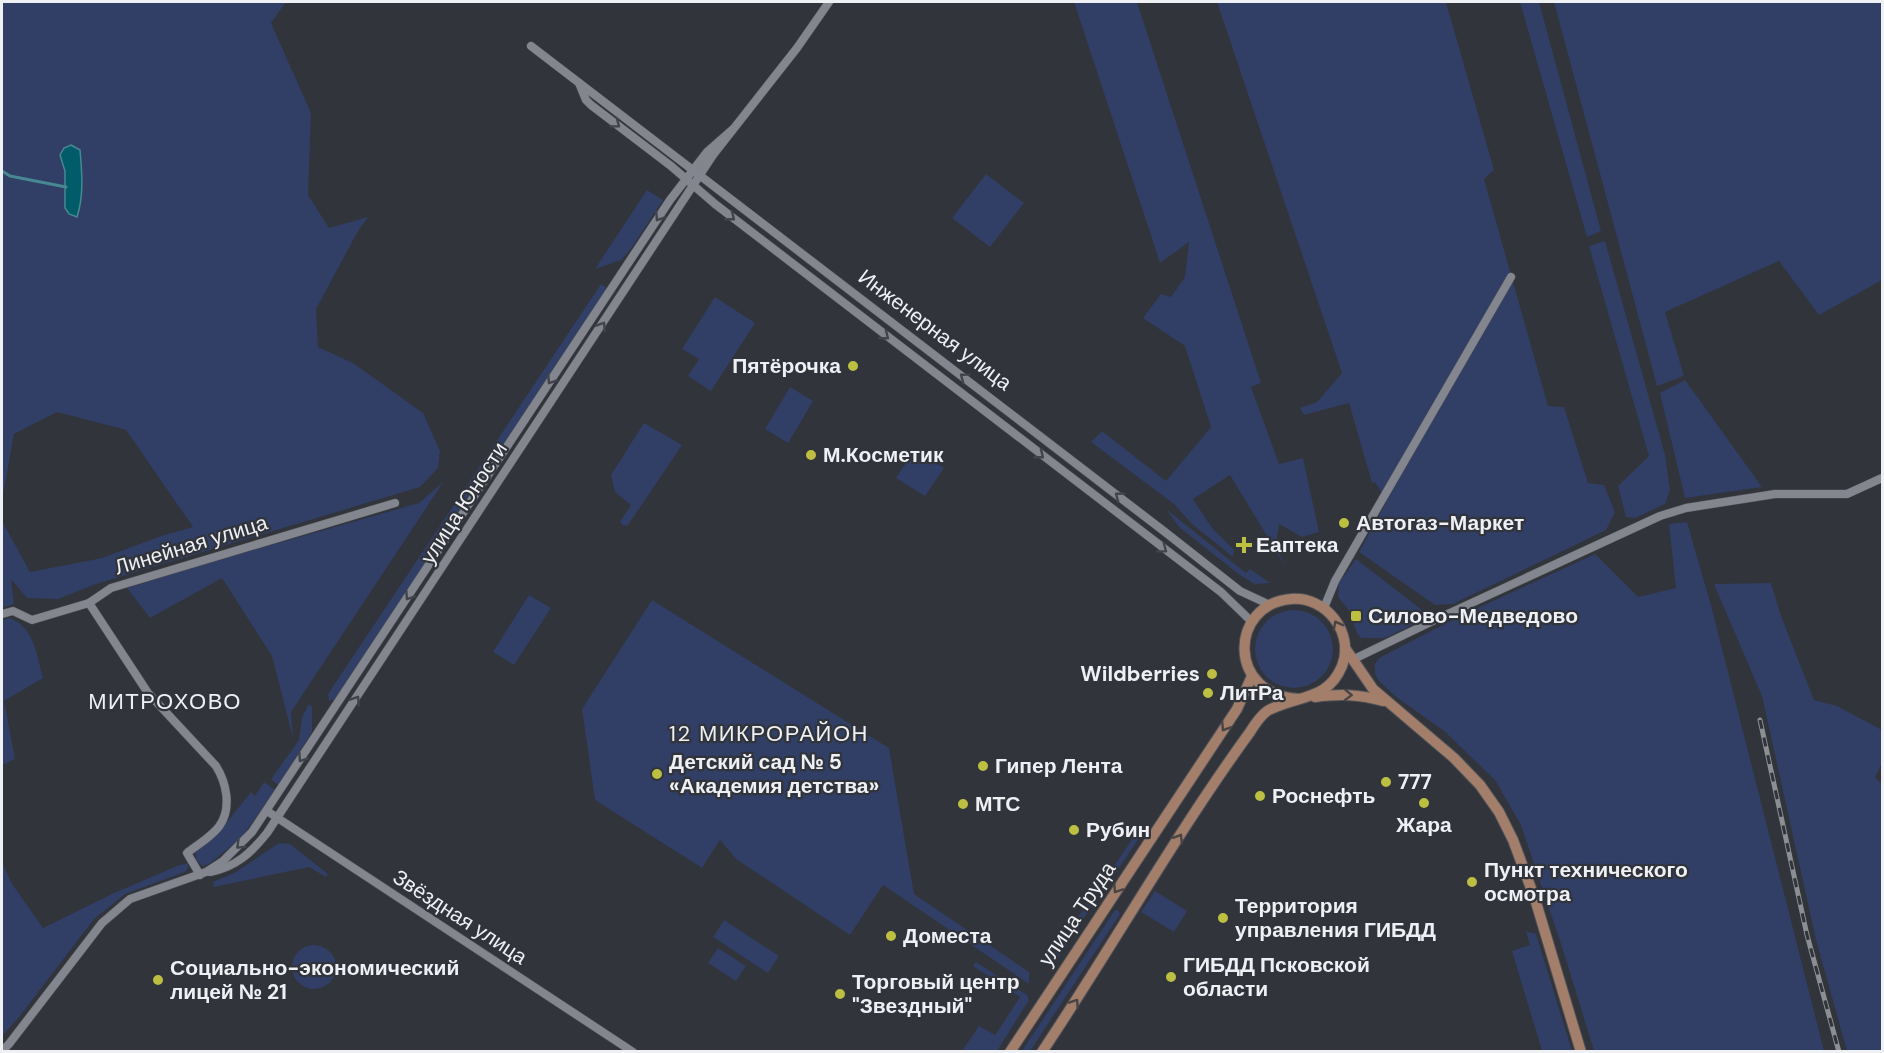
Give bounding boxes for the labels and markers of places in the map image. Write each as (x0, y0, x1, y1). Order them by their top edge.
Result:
place label: Пятёрочка (732, 352, 841, 380)
marker: Пятёрочка (846, 359, 860, 373)
place label: М.Косметик (823, 441, 944, 469)
marker: М.Косметик (804, 448, 818, 462)
place label: Автогаз-Маркет (1356, 509, 1524, 537)
marker: Автогаз-Маркет (1337, 516, 1351, 530)
place label: Еаптека (1256, 531, 1339, 559)
marker: Еаптека (1237, 538, 1251, 552)
place label: Силово-Медведово (1368, 602, 1578, 630)
marker: Силово-Медведово (1349, 609, 1363, 623)
place label: Wildberries (1080, 660, 1200, 688)
marker: Wildberries (1205, 667, 1219, 681)
place label: ЛитРа (1220, 679, 1284, 707)
marker: ЛитРа (1201, 686, 1215, 700)
place label: Детский сад № 5 «Академия детства» (669, 748, 879, 800)
place label: Гипер Лента (995, 752, 1123, 780)
marker: Гипер Лента (976, 759, 990, 773)
marker: Детский сад № 5 «Академия детства» (650, 767, 664, 781)
place label: 777 (1398, 768, 1432, 796)
marker: 777 (1379, 775, 1393, 789)
place label: Роснефть (1272, 782, 1375, 810)
marker: Роснефть (1253, 789, 1267, 803)
place label: МТС (975, 790, 1021, 818)
marker: Жара (1417, 796, 1431, 810)
marker: МТС (956, 797, 970, 811)
place label: Жара (1395, 811, 1452, 839)
place label: Рубин (1086, 816, 1150, 844)
marker: Рубин (1067, 823, 1081, 837)
place label: Пункт технического осмотра (1484, 856, 1688, 908)
marker: Пункт технического осмотра (1465, 875, 1479, 889)
place label: Территория управления ГИБДД (1235, 892, 1436, 944)
marker: Территория управления ГИБДД (1216, 911, 1230, 925)
place label: Доместа (903, 922, 992, 950)
marker: Доместа (884, 929, 898, 943)
place label: ГИБДД Псковской области (1183, 951, 1370, 1003)
place label: Социально-экономический лицей № 21 (170, 954, 459, 1006)
place label: Торговый центр "Звездный" (852, 968, 1020, 1020)
marker: ГИБДД Псковской области (1164, 970, 1178, 984)
marker: Социально-экономический лицей № 21 (151, 973, 165, 987)
marker: Торговый центр "Звездный" (833, 987, 847, 1001)

